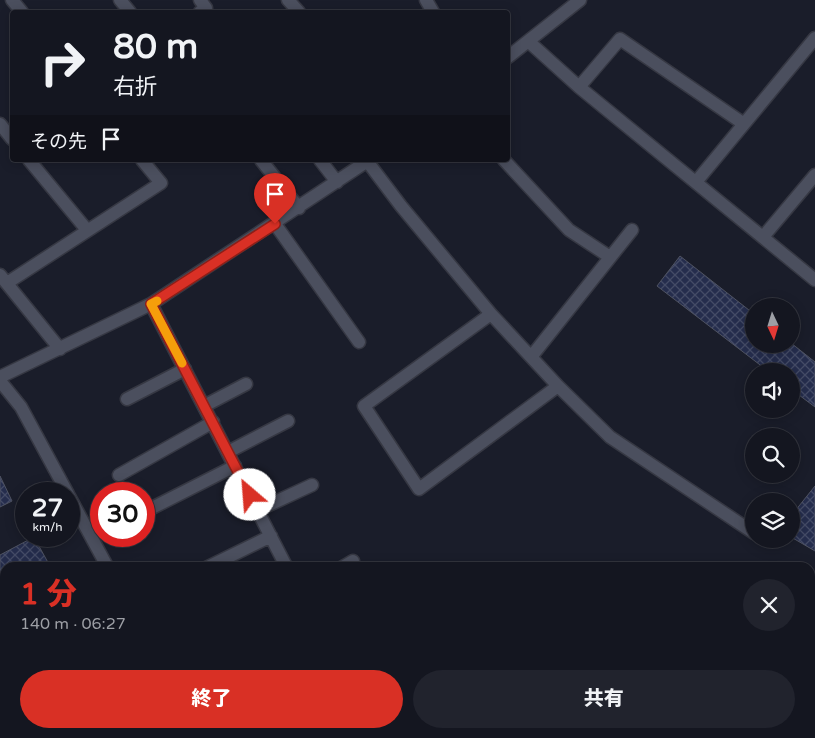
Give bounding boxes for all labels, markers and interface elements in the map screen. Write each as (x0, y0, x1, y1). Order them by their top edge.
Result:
text: 80 m (113, 26, 198, 68)
icon: right (30, 30, 95, 95)
text: 右折 (113, 74, 157, 100)
icon: arrive (97, 125, 125, 153)
text: その先 (30, 131, 87, 153)
pin (254, 173, 296, 224)
icon: arrive (261, 180, 289, 208)
north arrow (745, 298, 800, 352)
map controls (745, 298, 800, 548)
button: sound (745, 363, 800, 418)
button: search (745, 428, 800, 483)
position arrow (223, 468, 275, 520)
speed limit sign: 30 (90, 482, 155, 547)
text: 27 (32, 493, 63, 523)
button: layers (745, 493, 800, 548)
text: km/h (32, 520, 63, 534)
text: 1 分 (20, 576, 77, 613)
button: close (743, 579, 795, 631)
text: 140 m · 06:27 (20, 614, 126, 634)
button: 終了 (20, 670, 403, 728)
button: 共有 (413, 670, 795, 728)

